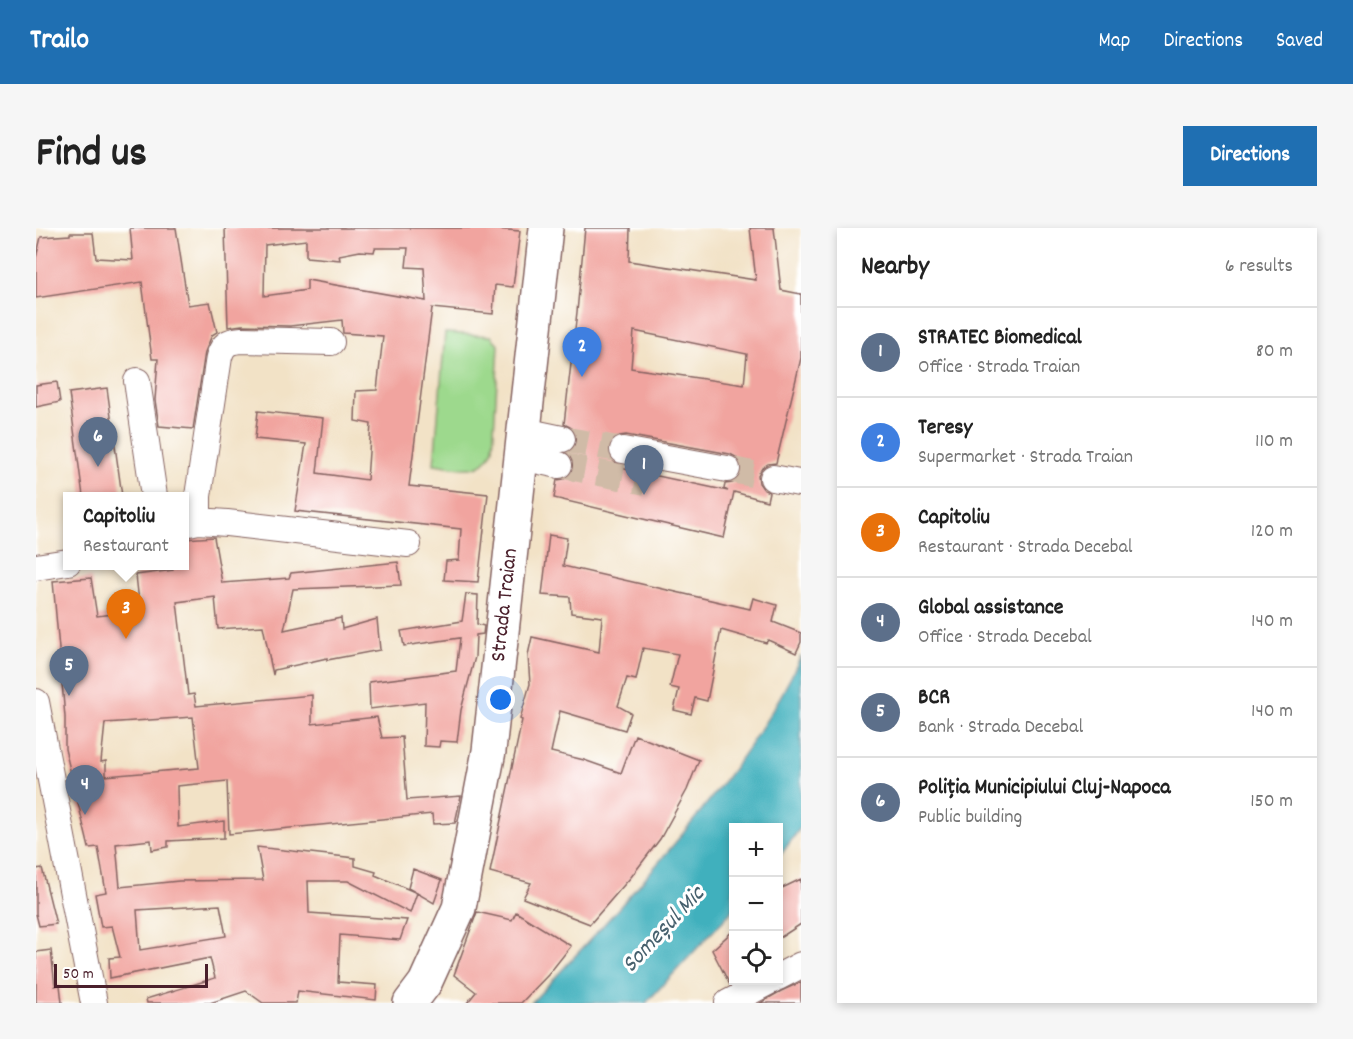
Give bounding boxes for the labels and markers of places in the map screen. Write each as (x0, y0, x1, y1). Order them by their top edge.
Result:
pin: 2 (562, 328, 602, 377)
pin: 6 (78, 418, 118, 467)
pin: 1 (624, 446, 664, 495)
pin: 3 (106, 590, 146, 639)
pin: 5 (50, 646, 88, 696)
pin: 4 (65, 766, 104, 815)

